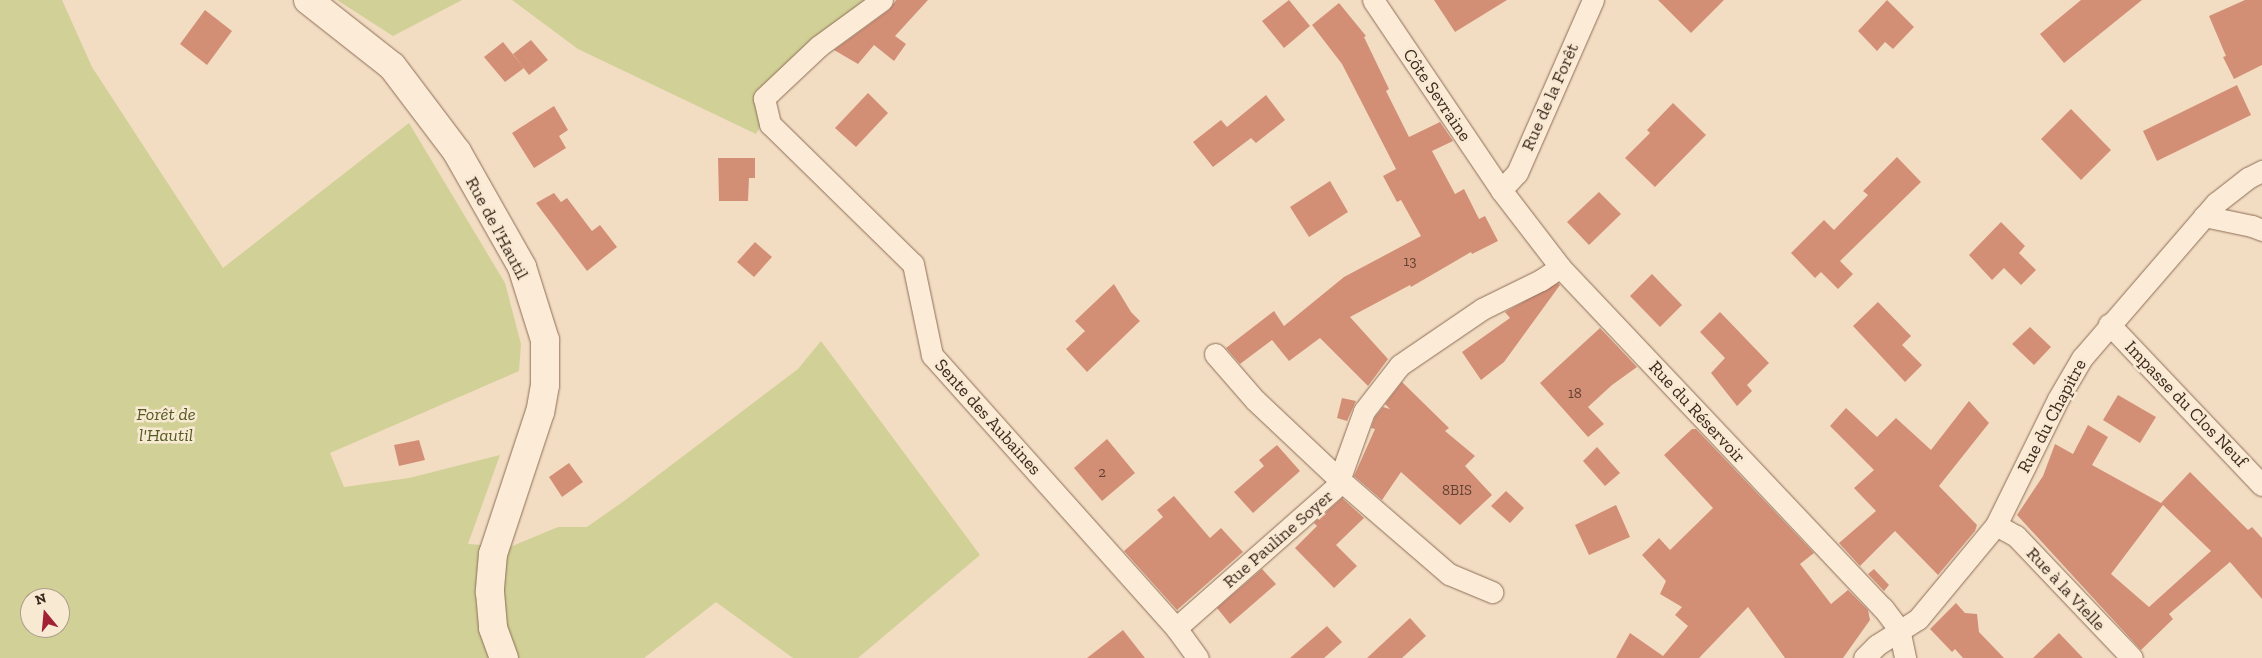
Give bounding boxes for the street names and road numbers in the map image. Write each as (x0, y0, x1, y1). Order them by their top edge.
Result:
street label: Rue de la Forêt (1517, 40, 1583, 154)
street label: Côte Sevraine (1398, 45, 1476, 145)
street label: Rue de l'Hautil (461, 173, 533, 283)
street label: Impasse du Clos Neuf (2120, 336, 2252, 472)
street label: Sente des Aubaines (930, 354, 1046, 480)
street label: Rue du Chapitre (2013, 355, 2091, 477)
street label: Rue du Réservoir (1644, 356, 1750, 468)
street label: Rue Pauline Soyer (1218, 485, 1338, 593)
street label: Rue à la Vielle (2022, 543, 2110, 635)

